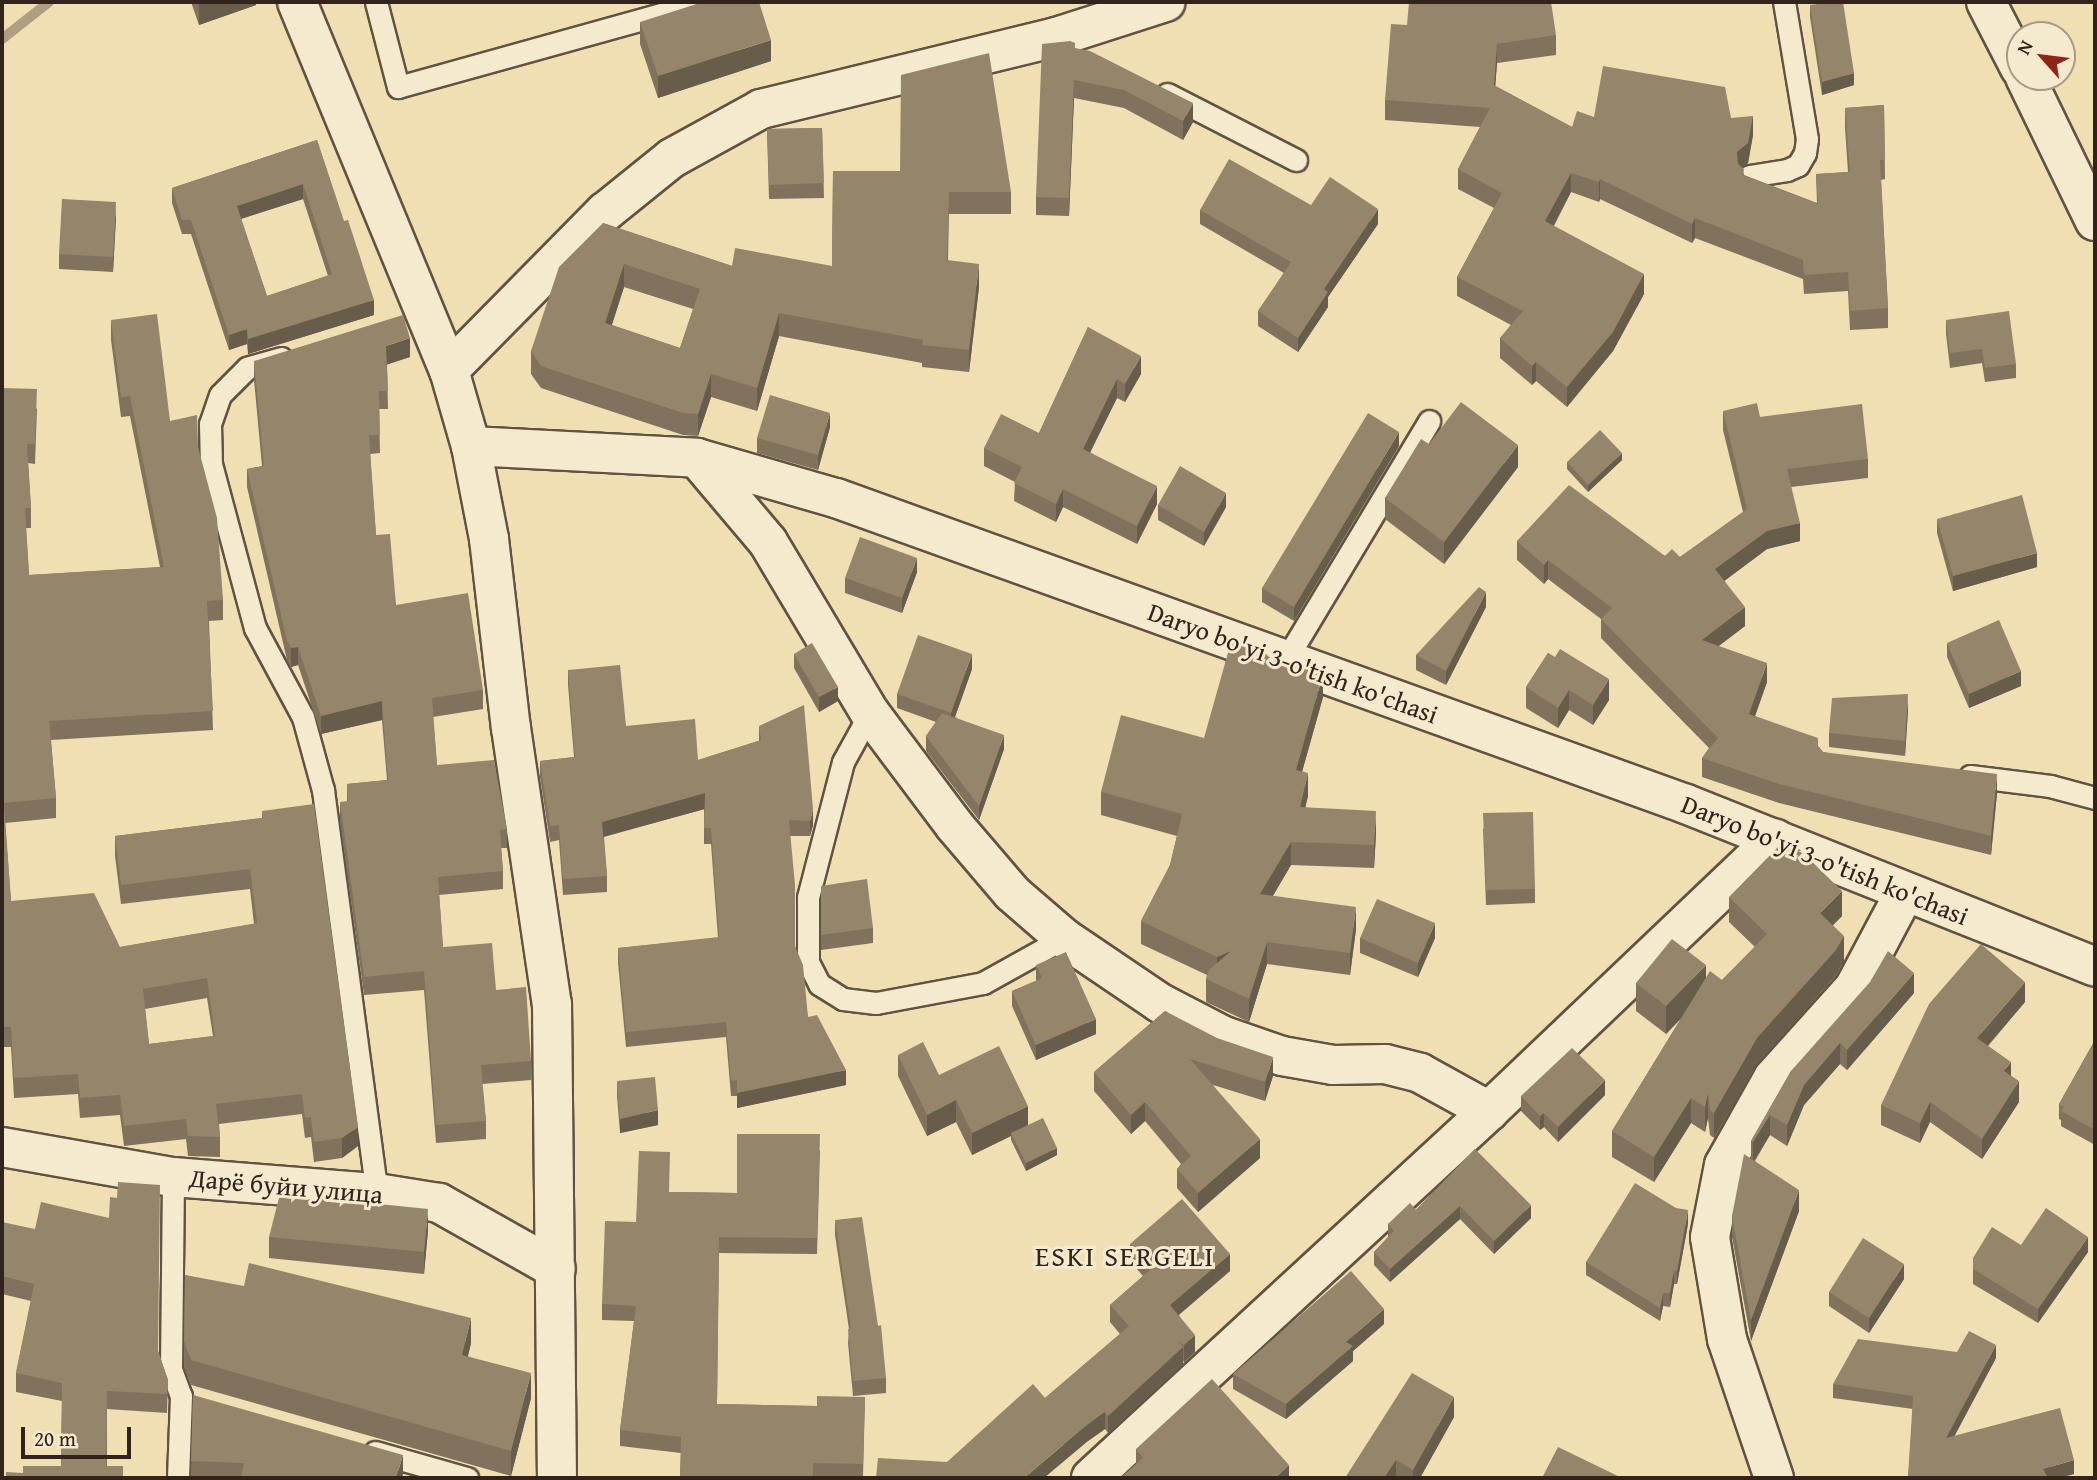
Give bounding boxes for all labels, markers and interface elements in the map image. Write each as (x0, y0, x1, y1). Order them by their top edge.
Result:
north arrow (2006, 21, 2076, 91)
text: N (2009, 35, 2040, 59)
street label: Daryo bo'yi 3-o'tish ko'chasi (1144, 596, 1442, 730)
street label: Daryo bo'yi 3-o'tish ko'chasi (1677, 788, 1973, 932)
street label: Дарё буйи улица (188, 1162, 384, 1210)
district label: ESKI SERGELI (1036, 1239, 1214, 1273)
scale bar (24, 1414, 135, 1458)
text: 20 m (34, 1423, 76, 1454)

